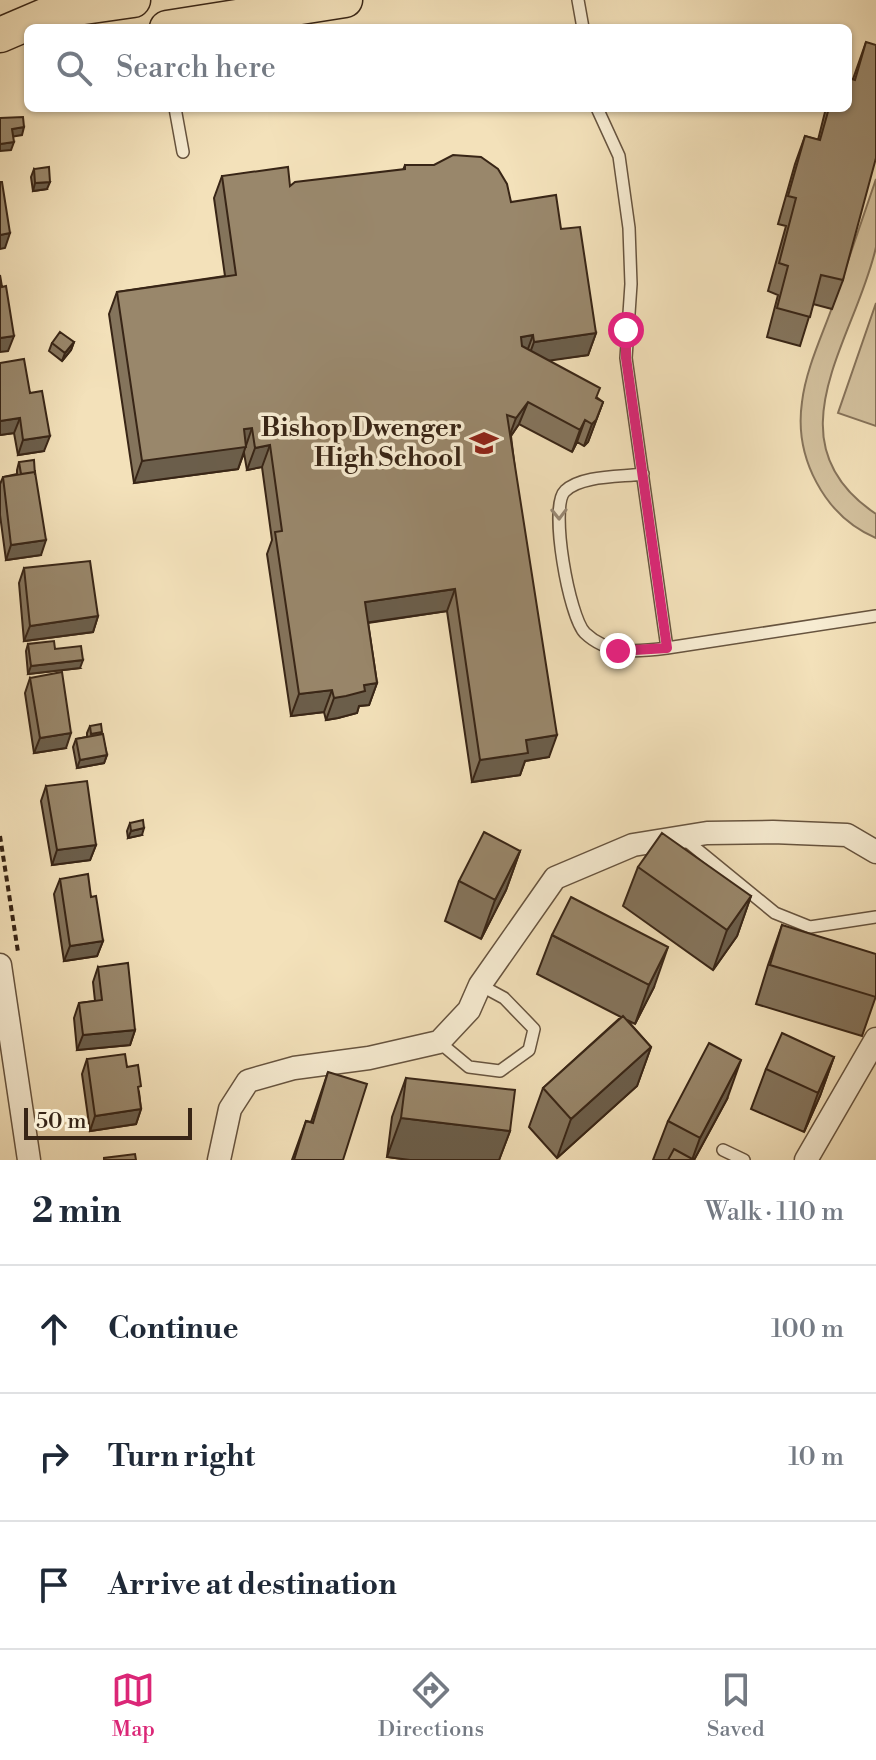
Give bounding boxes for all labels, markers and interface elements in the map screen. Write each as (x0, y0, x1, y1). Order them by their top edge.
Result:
search box (24, 24, 852, 112)
icon: search (52, 46, 96, 90)
text: Search here (116, 49, 276, 87)
route start (608, 312, 644, 348)
place label: Bishop Dwenger High School (261, 412, 462, 474)
school or university icon: Bishop Dwenger High School (469, 428, 499, 458)
one-way arrow (551, 508, 568, 521)
route end (600, 633, 636, 669)
scale bar (24, 1104, 192, 1140)
text: 50 m (36, 1108, 87, 1135)
text: 2 min (32, 1191, 121, 1233)
text: Walk · 110 m (705, 1196, 844, 1228)
icon: ahead (32, 1307, 76, 1351)
text: Continue (108, 1310, 239, 1348)
text: 100 m (771, 1313, 844, 1345)
icon: right (32, 1435, 76, 1479)
text: Turn right (108, 1438, 255, 1476)
text: 10 m (788, 1441, 844, 1473)
icon: arrive (32, 1563, 76, 1607)
text: Arrive at destination (108, 1566, 397, 1604)
tab: Map (111, 1668, 155, 1743)
tab: Directions (378, 1668, 484, 1743)
tab: Saved (707, 1668, 765, 1743)

